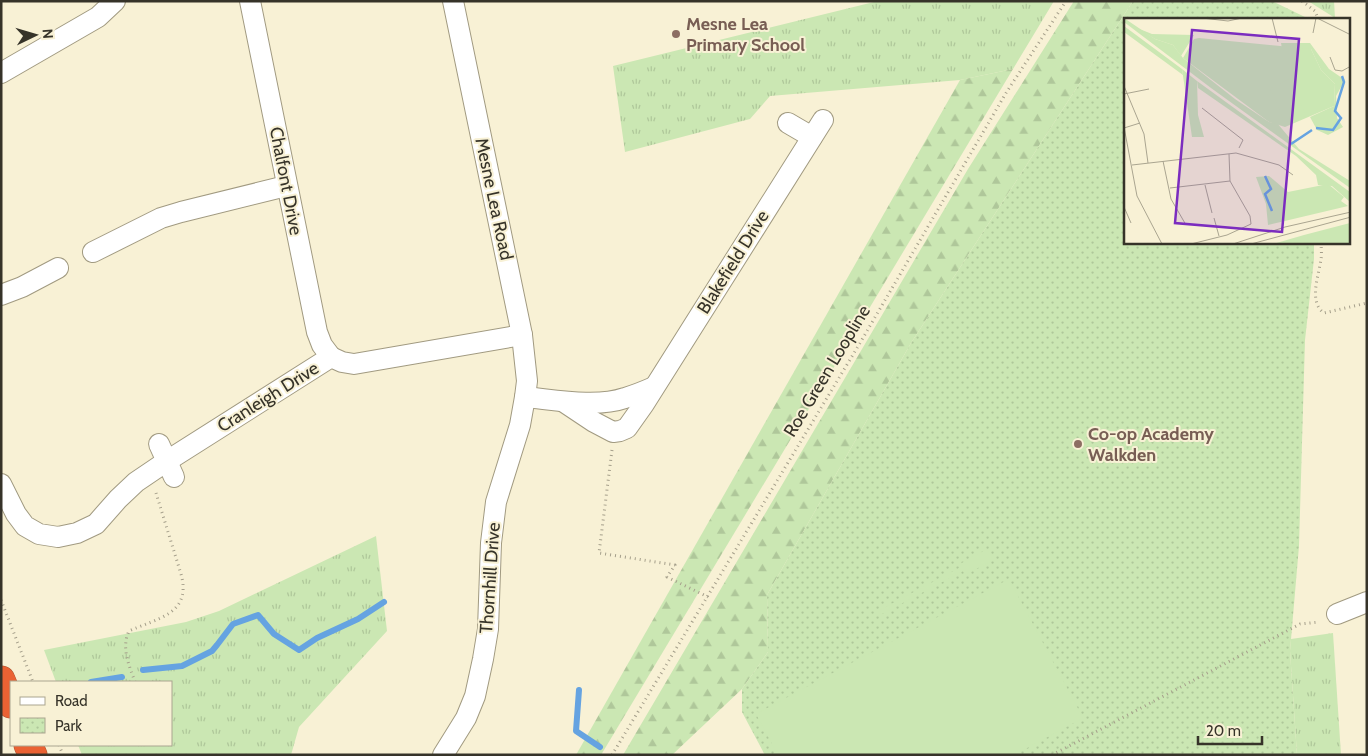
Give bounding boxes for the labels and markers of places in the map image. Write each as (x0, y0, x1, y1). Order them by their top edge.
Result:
place label: Mesne Lea Primary School (686, 13, 805, 56)
marker: Mesne Lea Primary School (670, 28, 682, 40)
place label: Co-op Academy Walkden (1088, 423, 1214, 466)
marker: Co-op Academy Walkden (1072, 438, 1084, 450)

